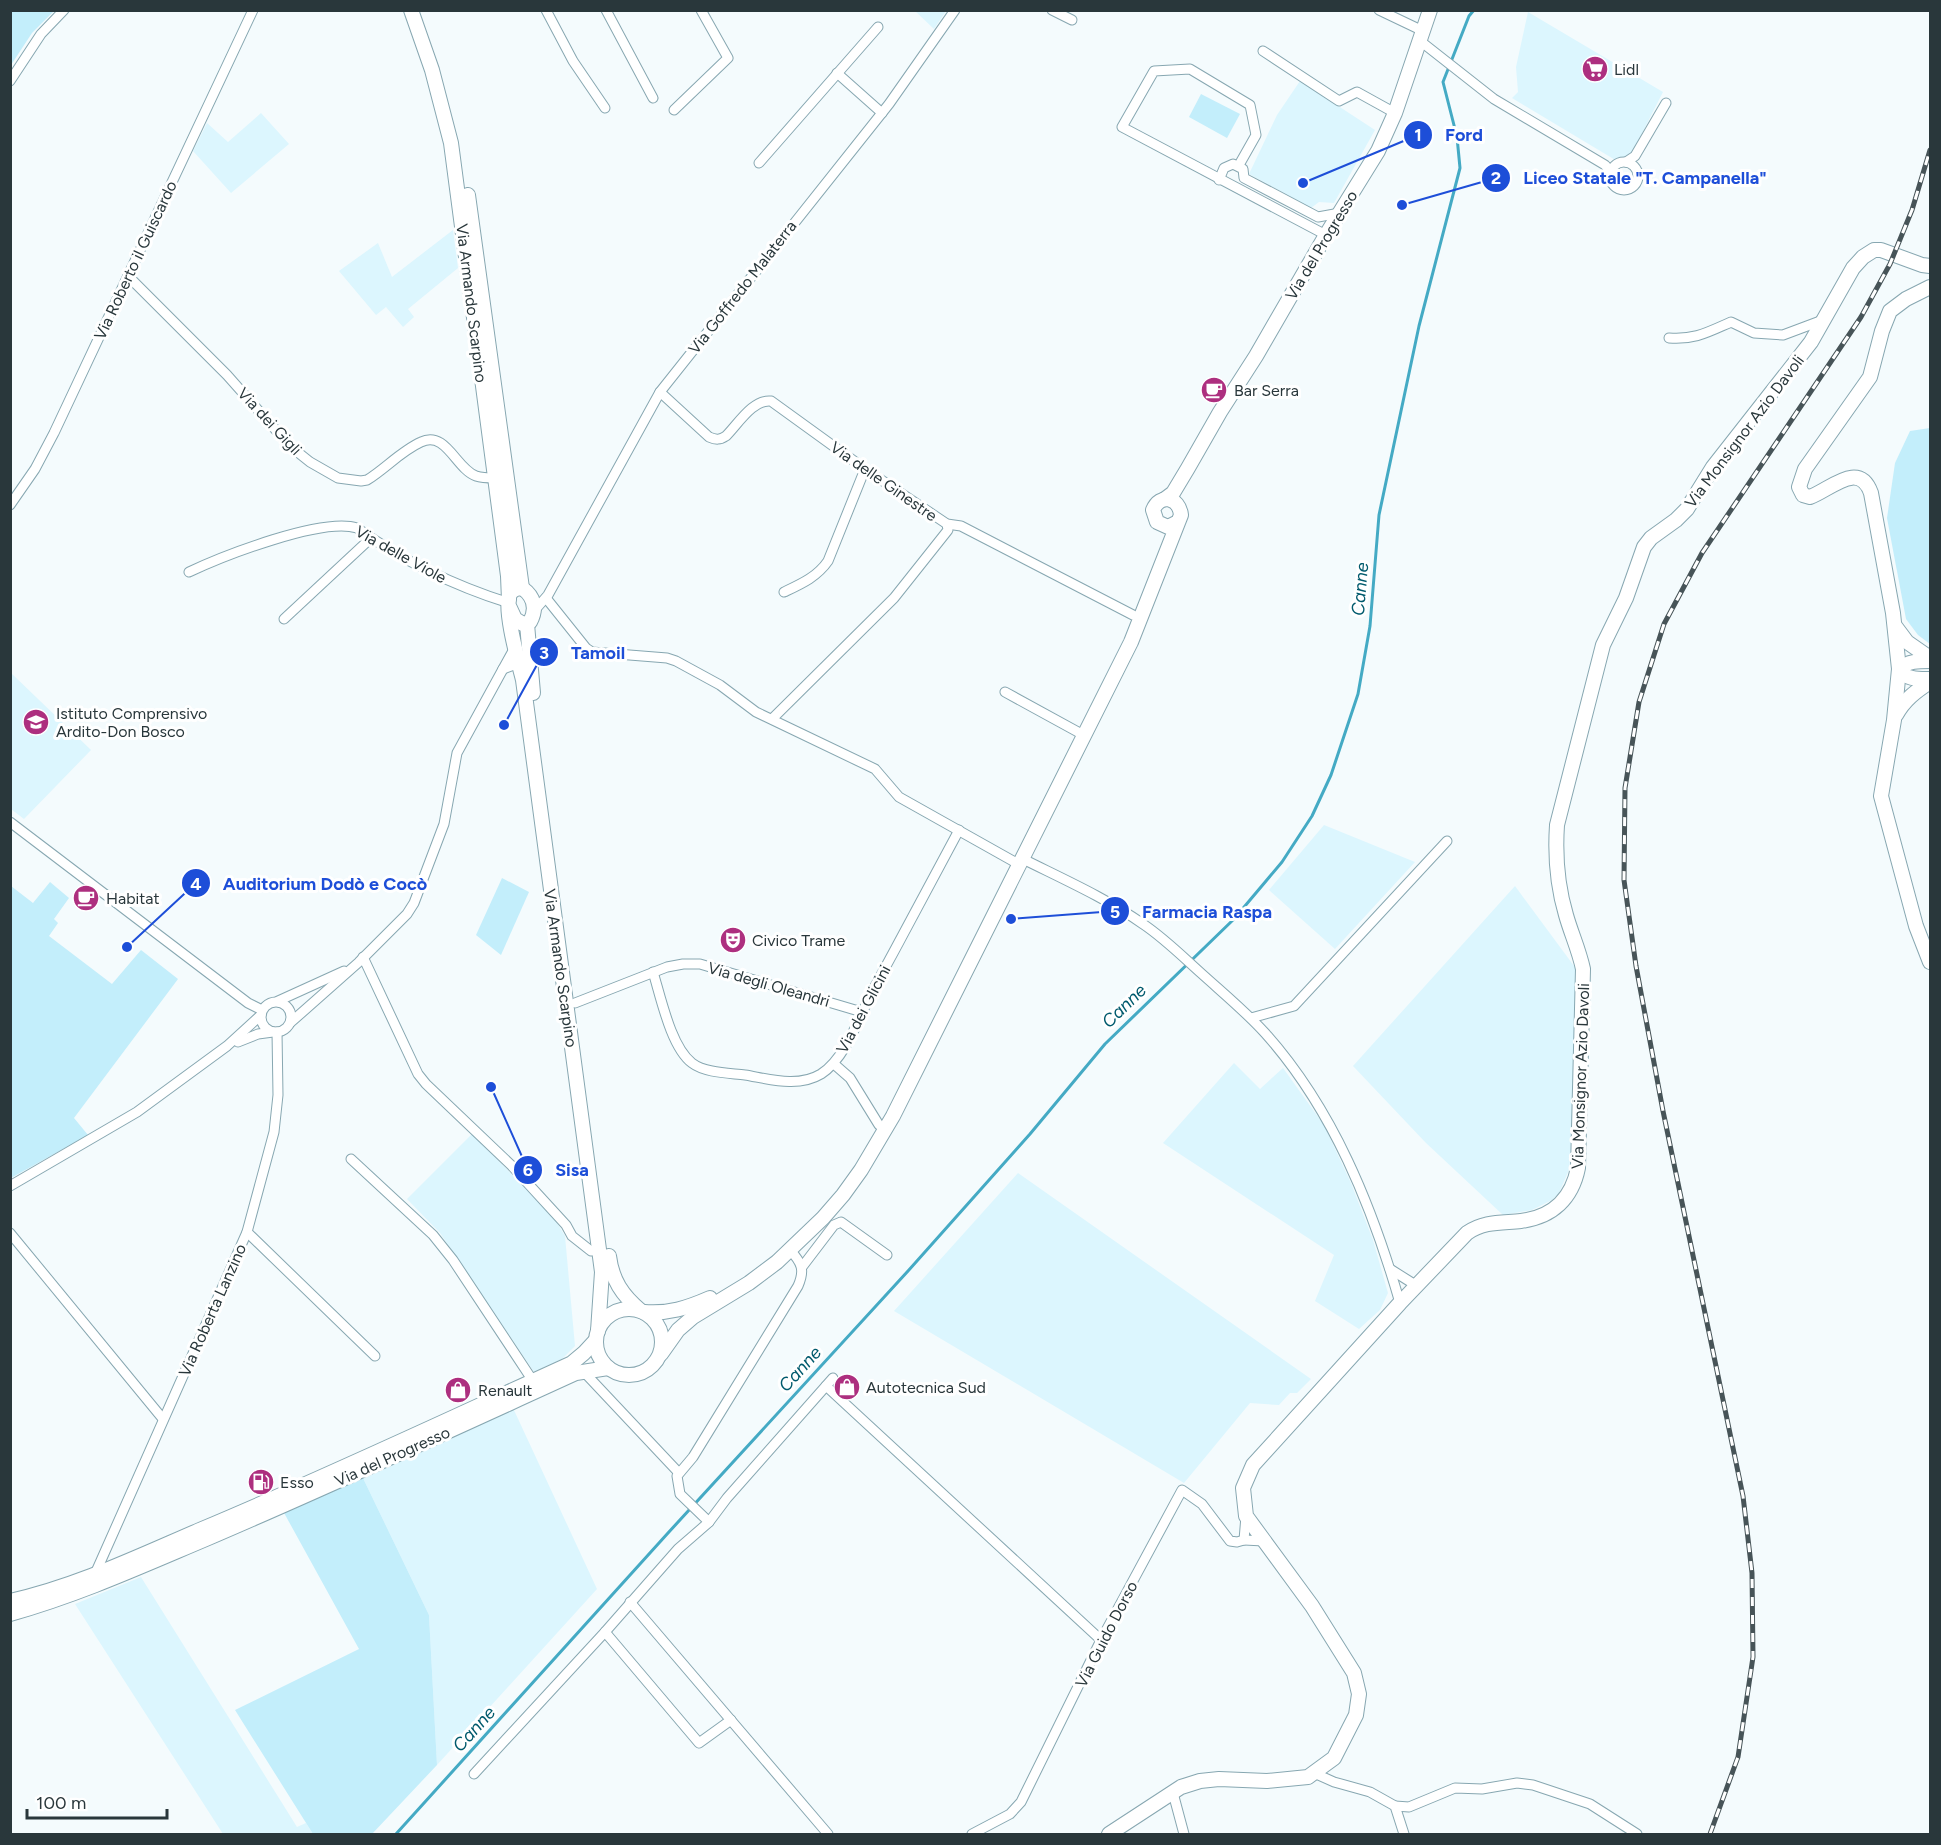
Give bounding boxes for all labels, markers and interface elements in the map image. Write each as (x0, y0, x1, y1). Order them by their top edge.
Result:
supermarket icon: Lidl (1580, 54, 1610, 84)
place label: Lidl (1614, 60, 1639, 79)
callout: Ford (1403, 117, 1495, 153)
text: 1 (1414, 124, 1422, 146)
text: Ford (1445, 124, 1483, 146)
callout: Liceo Statale "T. Campanella" (1481, 160, 1779, 196)
text: 2 (1491, 167, 1501, 189)
text: Liceo Statale "T. Campanella" (1523, 167, 1767, 189)
street label: Via Roberto il Guiscardo (90, 178, 181, 343)
street label: Via del Progresso (1281, 187, 1362, 303)
street label: Via Goffredo Malaterra (684, 217, 800, 358)
street label: Via Armando Scarpino (452, 223, 491, 384)
street label: Via Monsignor Azio Davoli (1681, 351, 1808, 511)
cafe icon: Bar Serra (1199, 375, 1229, 405)
place label: Bar Serra (1234, 381, 1299, 400)
street label: Via dei Gigli (234, 384, 306, 459)
street label: Via delle Ginestre (827, 438, 941, 525)
street label: Via delle Viole (352, 522, 450, 587)
water label: Canne (1347, 561, 1373, 617)
callout: Tamoil (529, 634, 637, 670)
text: 3 (539, 642, 549, 664)
text: Tamoil (571, 642, 625, 664)
place label: Istituto Comprensivo Ardito-Don Bosco (56, 704, 207, 741)
school or university icon: Istituto Comprensivo Ardito-Don Bosco (21, 707, 51, 737)
callout: Auditorium Dodò e Cocò (181, 865, 439, 901)
text: 4 (190, 873, 202, 895)
text: Auditorium Dodò e Cocò (223, 873, 427, 895)
cafe icon: Habitat (71, 883, 101, 913)
street label: Via Armando Scarpino (540, 888, 581, 1049)
place label: Habitat (106, 889, 159, 908)
callout: Farmacia Raspa (1100, 893, 1284, 929)
text: 5 (1110, 901, 1120, 923)
text: Farmacia Raspa (1142, 901, 1272, 923)
theatre icon: Civico Trame (718, 925, 748, 955)
place label: Civico Trame (752, 931, 845, 950)
street label: Via degli Oleandri (706, 958, 832, 1011)
street label: Via dei Glicini (832, 962, 895, 1057)
water label: Canne (1097, 979, 1151, 1032)
street label: Via Monsignor Azio Davoli (1568, 983, 1593, 1169)
callout: Sisa (513, 1152, 601, 1188)
text: 6 (523, 1159, 533, 1181)
text: Sisa (555, 1159, 589, 1181)
street label: Via Roberta Lanzino (175, 1241, 250, 1379)
water label: Canne (774, 1342, 826, 1396)
shop icon: Autotecnica Sud (832, 1372, 862, 1402)
shop icon: Renault (443, 1375, 473, 1405)
place label: Autotecnica Sud (866, 1378, 986, 1397)
place label: Renault (478, 1381, 532, 1400)
street label: Via del Progresso (332, 1423, 453, 1490)
fuel station icon: Esso (246, 1467, 276, 1497)
place label: Esso (280, 1473, 314, 1492)
street label: Via Guido Dorso (1071, 1578, 1141, 1691)
water label: Canne (448, 1702, 500, 1756)
scale bar (27, 1782, 166, 1820)
text: 100 m (36, 1792, 86, 1814)

